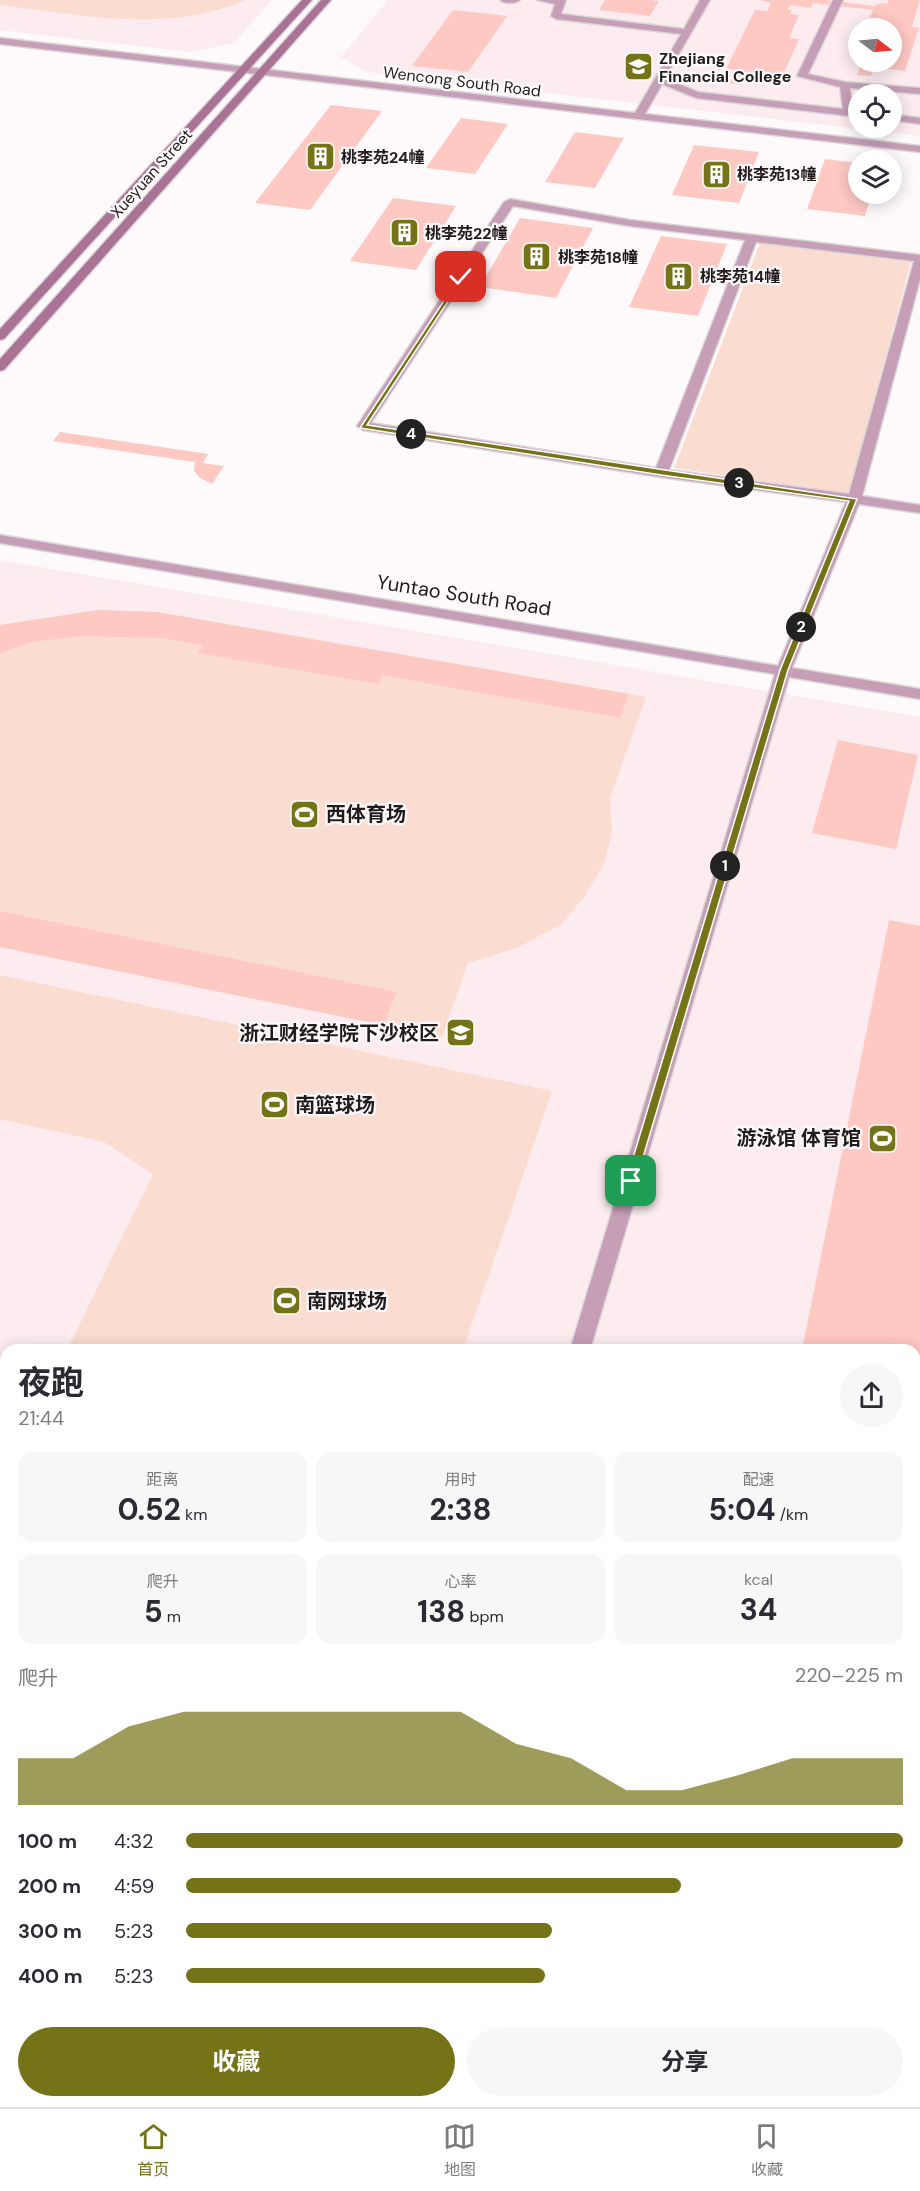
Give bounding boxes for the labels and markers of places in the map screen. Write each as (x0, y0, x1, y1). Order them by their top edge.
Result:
place label: Zhejiang Financial College (659, 48, 791, 87)
school or university icon: Zhejiang Financial College (622, 51, 654, 83)
building icon: 桃李苑24幢 (304, 141, 336, 173)
place label: 桃李苑24幢 (341, 147, 425, 168)
building icon: 桃李苑13幢 (700, 158, 732, 190)
place label: 桃李苑13幢 (737, 164, 816, 185)
building icon: 桃李苑22幢 (388, 217, 420, 249)
place label: 桃李苑22幢 (425, 223, 507, 244)
building icon: 桃李苑18幢 (521, 241, 553, 273)
place label: 桃李苑18幢 (558, 247, 638, 268)
pin (435, 251, 486, 302)
building icon: 桃李苑14幢 (663, 260, 695, 292)
place label: 桃李苑14幢 (700, 266, 780, 287)
pin: 4 (396, 419, 426, 449)
pin: 3 (724, 468, 754, 498)
pin: 2 (786, 612, 816, 642)
sports icon: 西体育场 (289, 798, 321, 830)
place label: 西体育场 (326, 801, 406, 827)
pin: 1 (710, 851, 740, 881)
school or university icon: 浙江财经学院下沙校区 (444, 1017, 476, 1049)
place label: 浙江财经学院下沙校区 (239, 1020, 439, 1046)
sports icon: 南篮球场 (258, 1089, 290, 1121)
place label: 南篮球场 (295, 1092, 375, 1118)
sports icon: 游泳馆 体育馆 (866, 1122, 898, 1154)
place label: 游泳馆 体育馆 (736, 1125, 861, 1151)
pin (605, 1155, 656, 1206)
sports icon: 南网球场 (270, 1285, 302, 1317)
place label: 南网球场 (307, 1288, 387, 1314)

